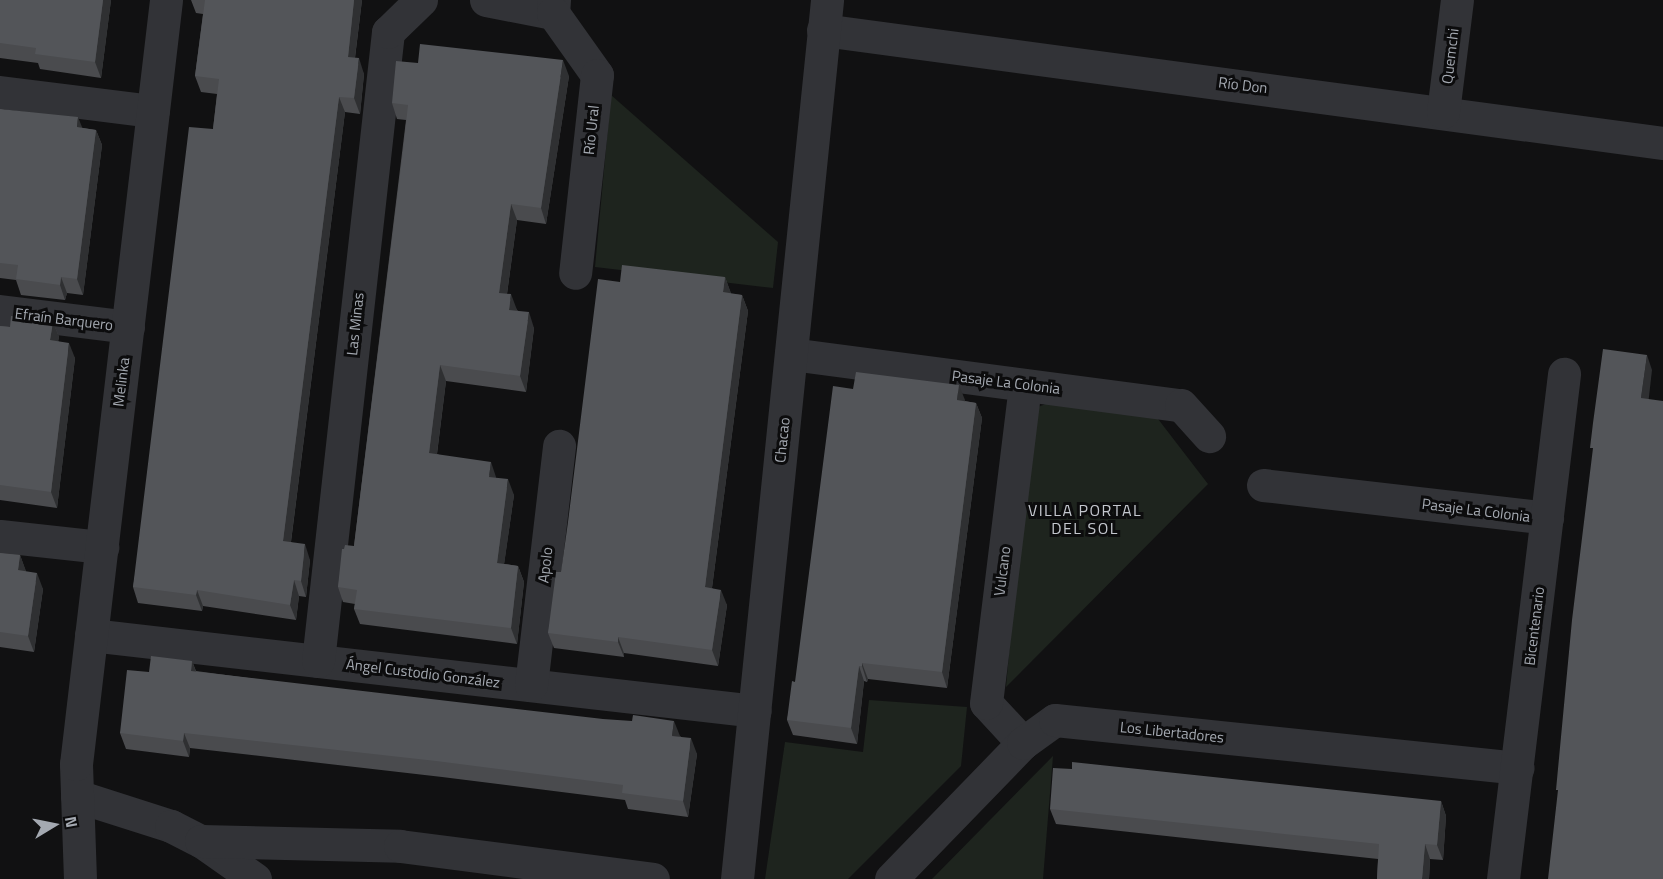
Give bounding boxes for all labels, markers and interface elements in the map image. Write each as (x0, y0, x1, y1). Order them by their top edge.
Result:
street label: Quemchi (1438, 27, 1462, 85)
street label: Río Don (1217, 73, 1269, 97)
street label: Río Ural (579, 104, 603, 156)
street label: Las Minas (343, 292, 367, 356)
street label: Efraín Barquero (14, 304, 114, 334)
street label: Melinka (109, 356, 133, 408)
street label: Pasaje La Colonia (951, 366, 1061, 398)
street label: Chacao (771, 416, 793, 464)
street label: Pasaje La Colonia (1421, 494, 1531, 526)
district label: VILLA PORTAL DEL SOL (1028, 500, 1142, 538)
street label: Vulcano (990, 545, 1014, 597)
street label: Apolo (534, 546, 556, 584)
street label: Bicentenario (1520, 586, 1548, 666)
street label: Ángel Custodio González (345, 655, 501, 691)
street label: Los Libertadores (1119, 718, 1225, 746)
north arrow (24, 795, 84, 855)
text: N (59, 814, 85, 829)

